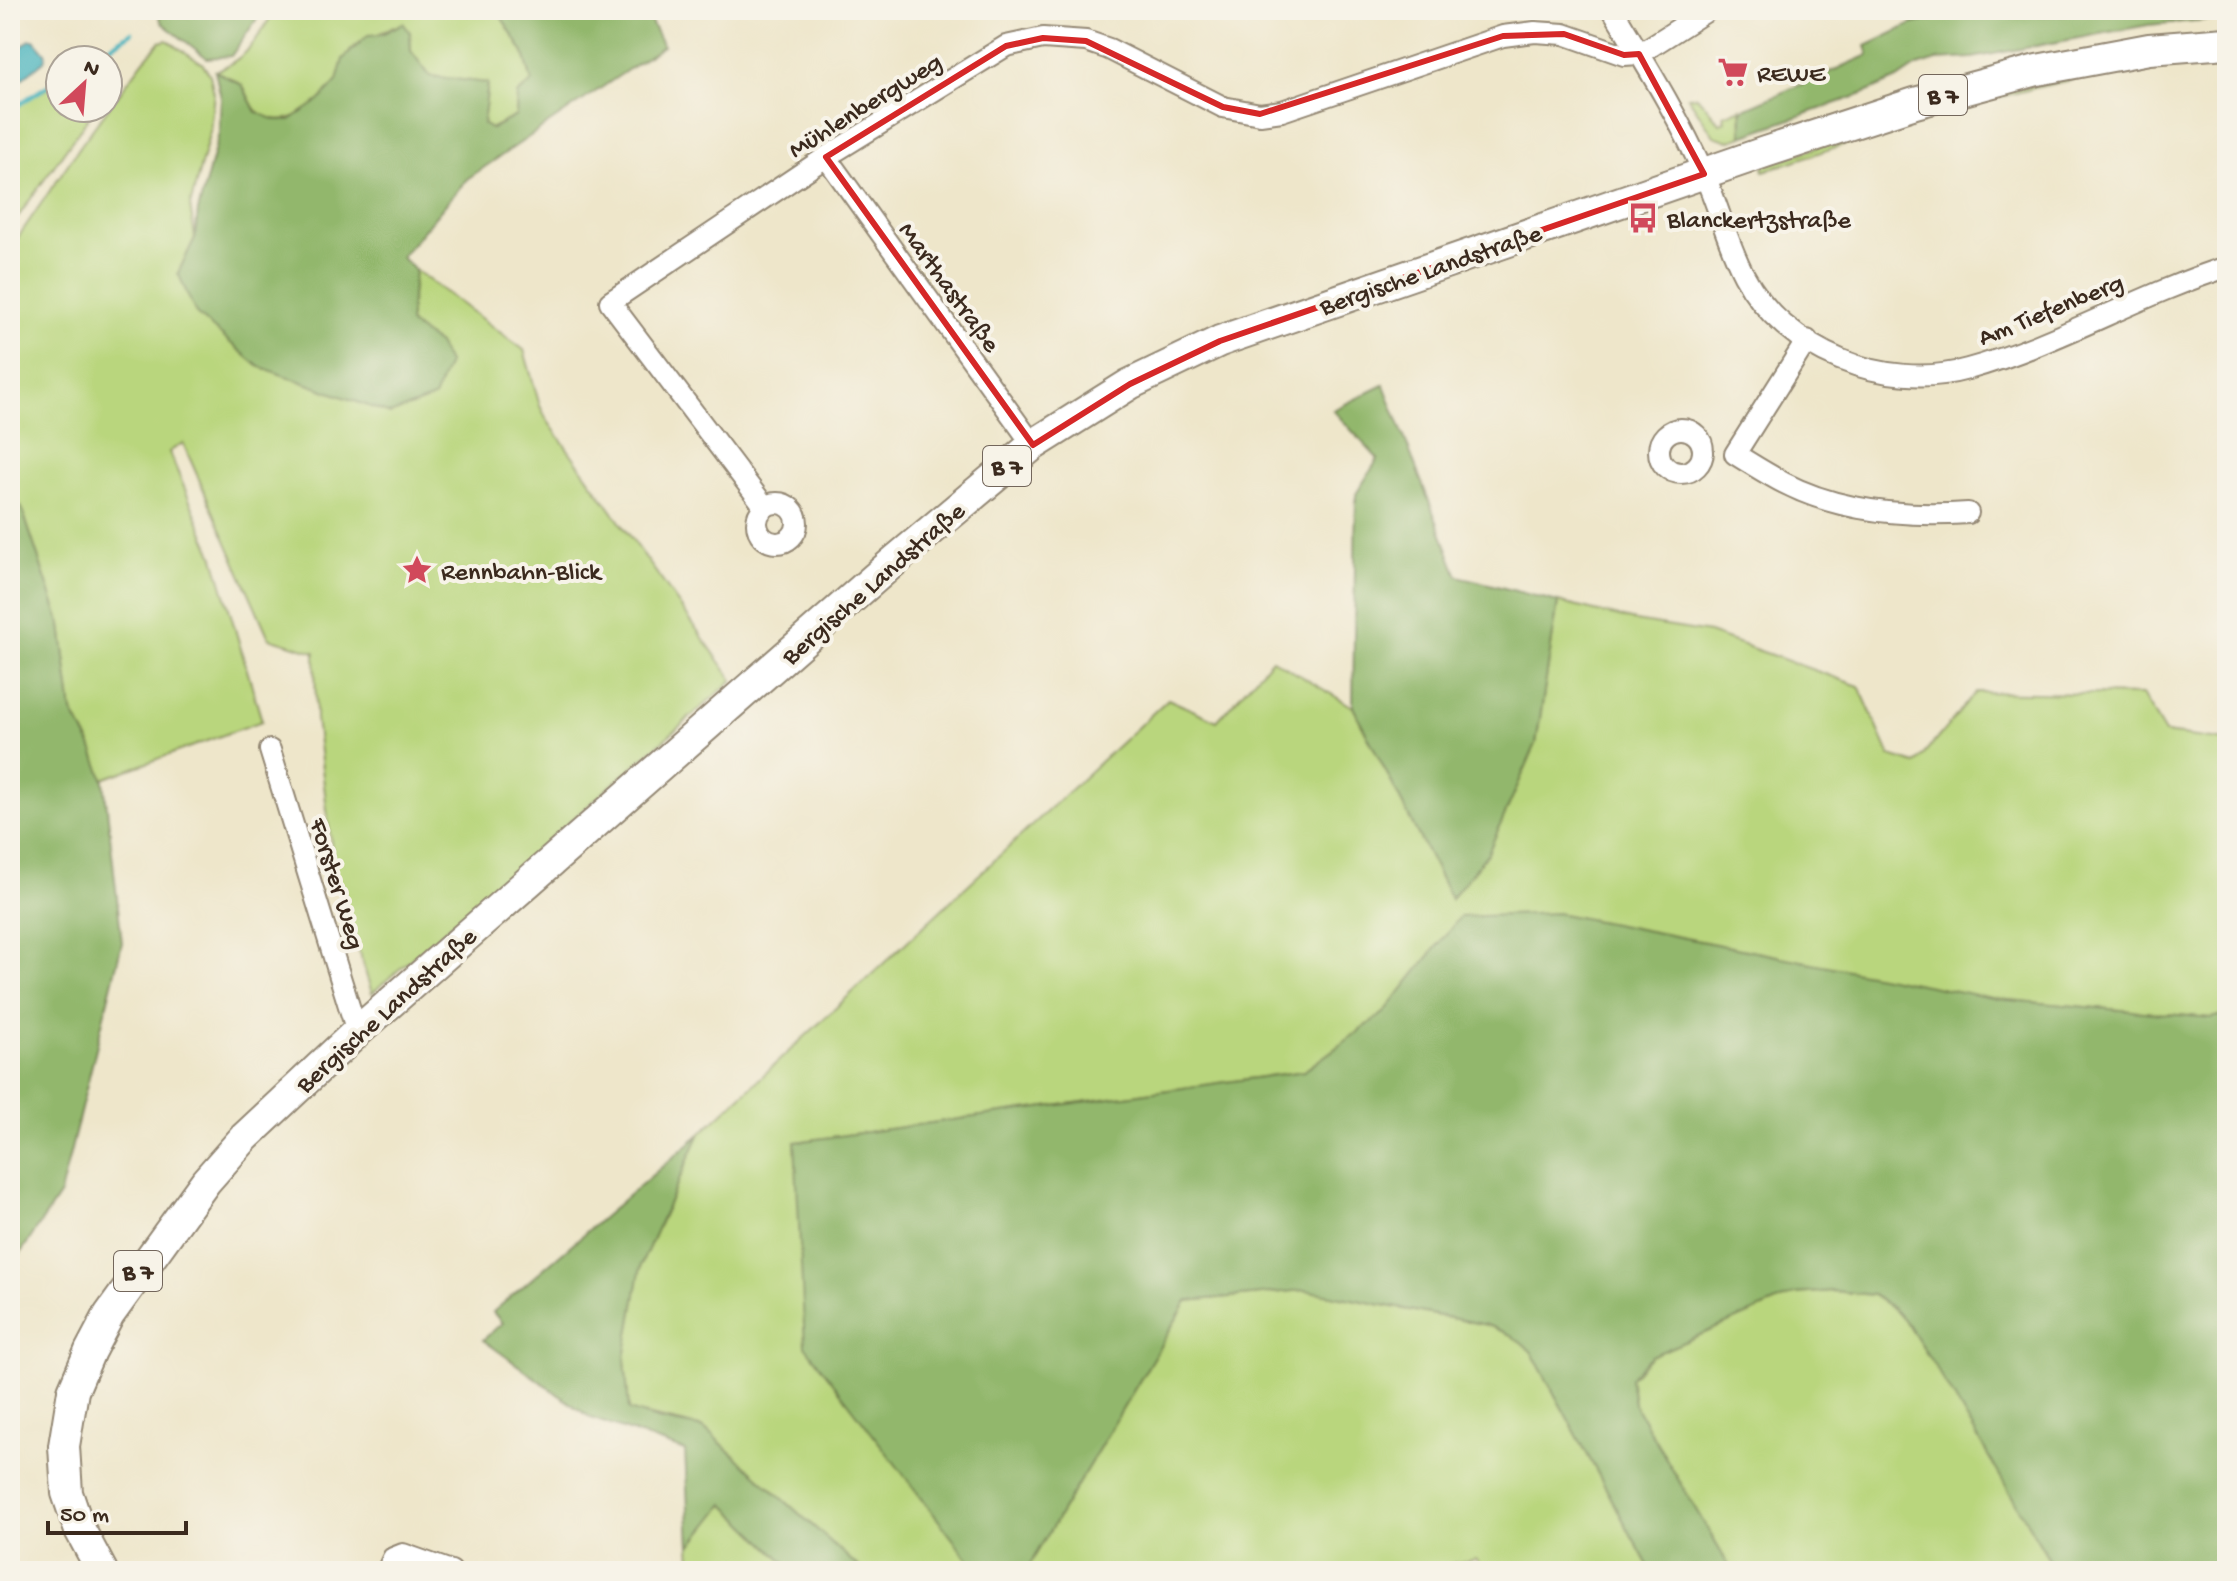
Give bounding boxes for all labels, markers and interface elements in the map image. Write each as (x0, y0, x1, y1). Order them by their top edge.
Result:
north arrow (44, 44, 124, 124)
street label: Mühlenbergweg (784, 48, 949, 167)
text: N (79, 55, 103, 84)
supermarket icon: REWE (1716, 55, 1750, 89)
place label: REWE (1757, 61, 1826, 92)
road number: B 7 (1919, 75, 1967, 115)
bus stop icon: Blanckertzstraße (1626, 201, 1660, 235)
place label: Blanckertzstraße (1666, 207, 1852, 238)
street label: Marthastraße (890, 217, 1005, 360)
street label: Bergische Landstraße (1315, 220, 1547, 325)
street label: Am Tiefenberg (1975, 269, 2129, 355)
road number: B 7 (983, 446, 1031, 486)
street label: Bergische Landstraße (776, 497, 973, 674)
place icon: Rennbahn-Blick (400, 553, 434, 587)
place label: Rennbahn-Blick (441, 559, 603, 590)
street label: Forster Weg (300, 814, 369, 954)
street label: Bergische Landstraße (290, 923, 485, 1102)
road number: B 7 (114, 1251, 162, 1291)
scale bar (48, 1485, 186, 1535)
text: 50 m (60, 1502, 109, 1531)

